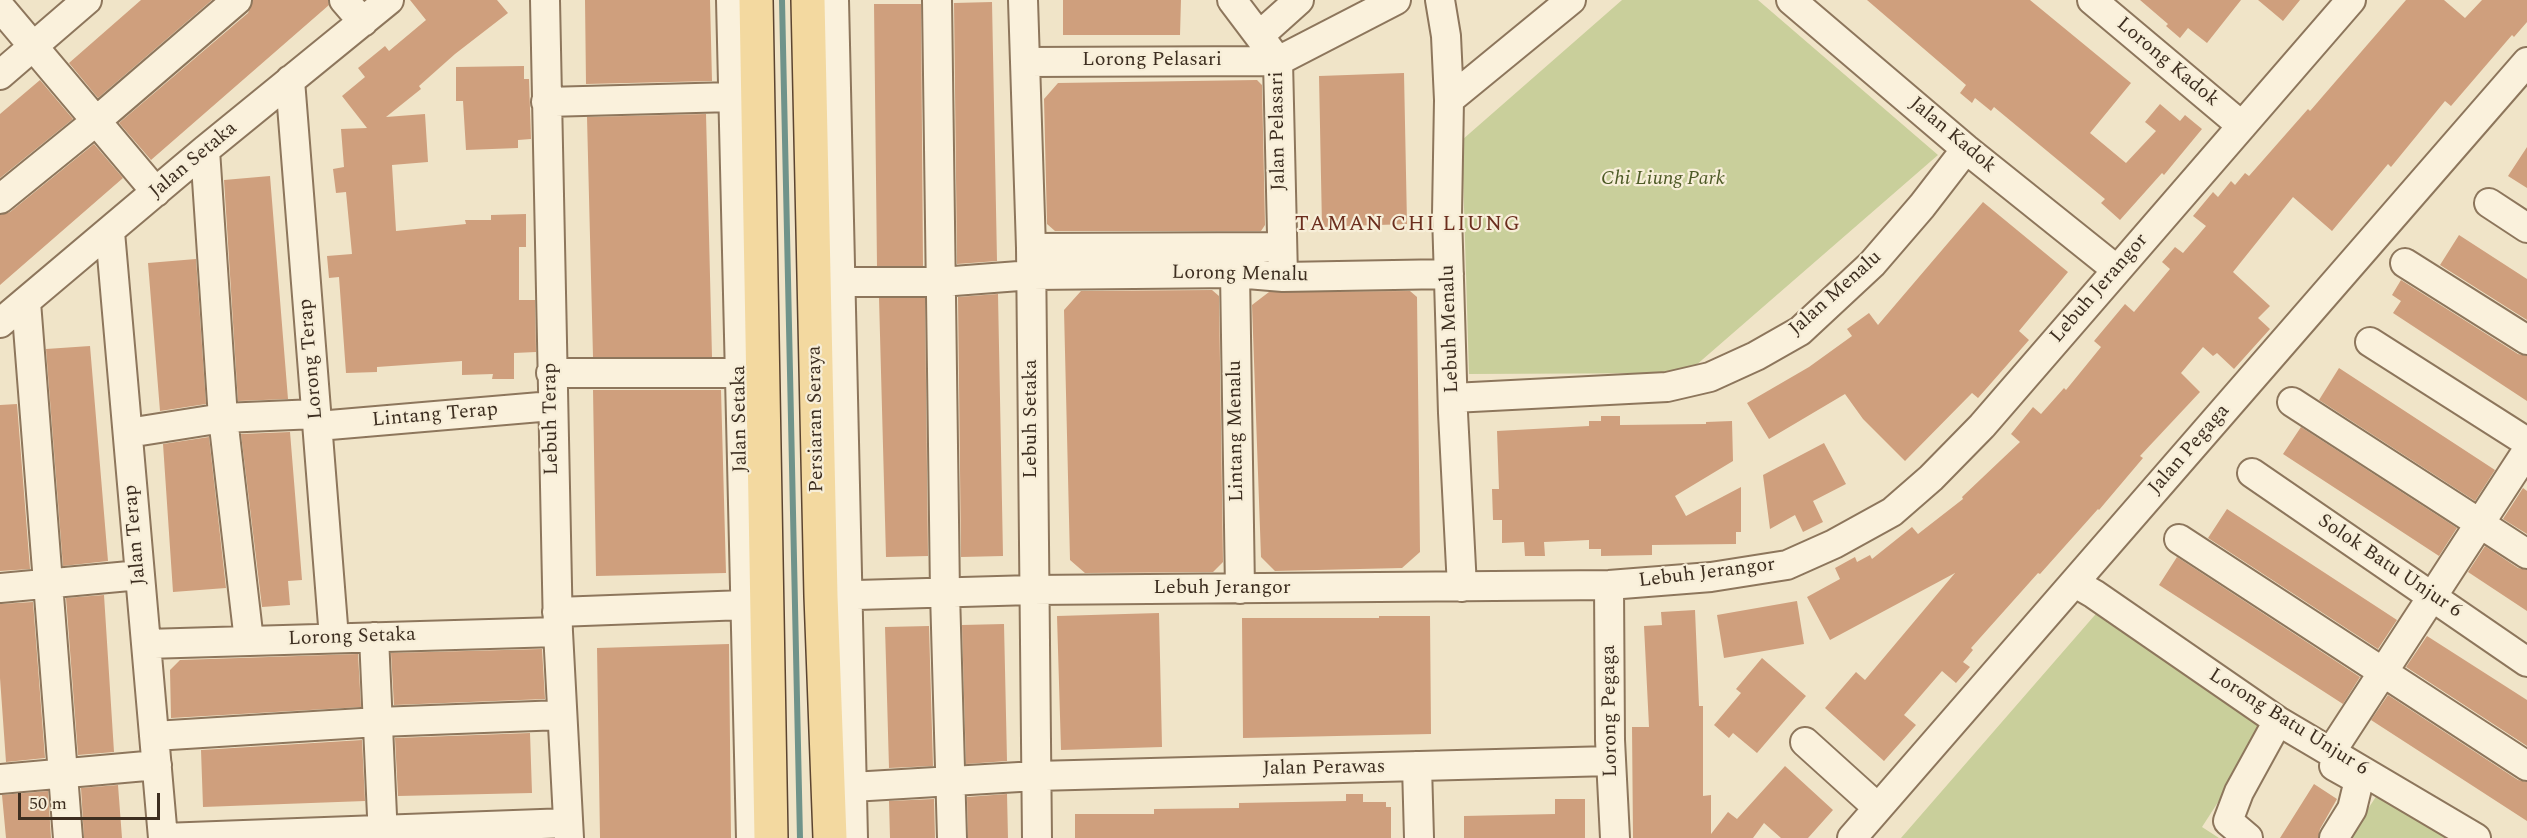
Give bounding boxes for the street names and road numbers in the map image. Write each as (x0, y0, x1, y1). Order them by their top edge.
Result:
street label: Lorong Kadok (2111, 13, 2223, 113)
street label: Lorong Pelasari (1082, 49, 1222, 73)
street label: Jalan Pelasari (1266, 71, 1292, 191)
street label: Jalan Kadok (1904, 93, 2000, 179)
street label: Jalan Setaka (145, 117, 243, 205)
street label: Lebuh Jerangor (2046, 229, 2154, 349)
street label: Jalan Menalu (1785, 246, 1887, 342)
street label: Lorong Menalu (1171, 262, 1309, 288)
street label: Lebuh Menalu (1437, 264, 1465, 394)
street label: Lorong Terap (295, 298, 329, 420)
street label: Persiaran Seraya (804, 345, 830, 493)
street label: Lebuh Setaka (1020, 359, 1044, 479)
street label: Lintang Menalu (1224, 360, 1250, 502)
street label: Lebuh Terap (539, 362, 565, 476)
street label: Jalan Setaka (728, 365, 754, 473)
street label: Lintang Terap (371, 399, 499, 433)
street label: Jalan Pegaga (2144, 400, 2236, 500)
street label: Jalan Terap (120, 484, 152, 586)
street label: Solok Batu Unjur 6 (2312, 510, 2466, 624)
street label: Lebuh Jerangor (1637, 554, 1777, 594)
street label: Lebuh Jerangor (1153, 577, 1291, 601)
street label: Lorong Setaka (288, 624, 416, 652)
street label: Lorong Pegaga (1598, 645, 1624, 777)
street label: Lorong Batu Unjur 6 (2204, 664, 2372, 782)
street label: Jalan Perawas (1262, 756, 1386, 782)

